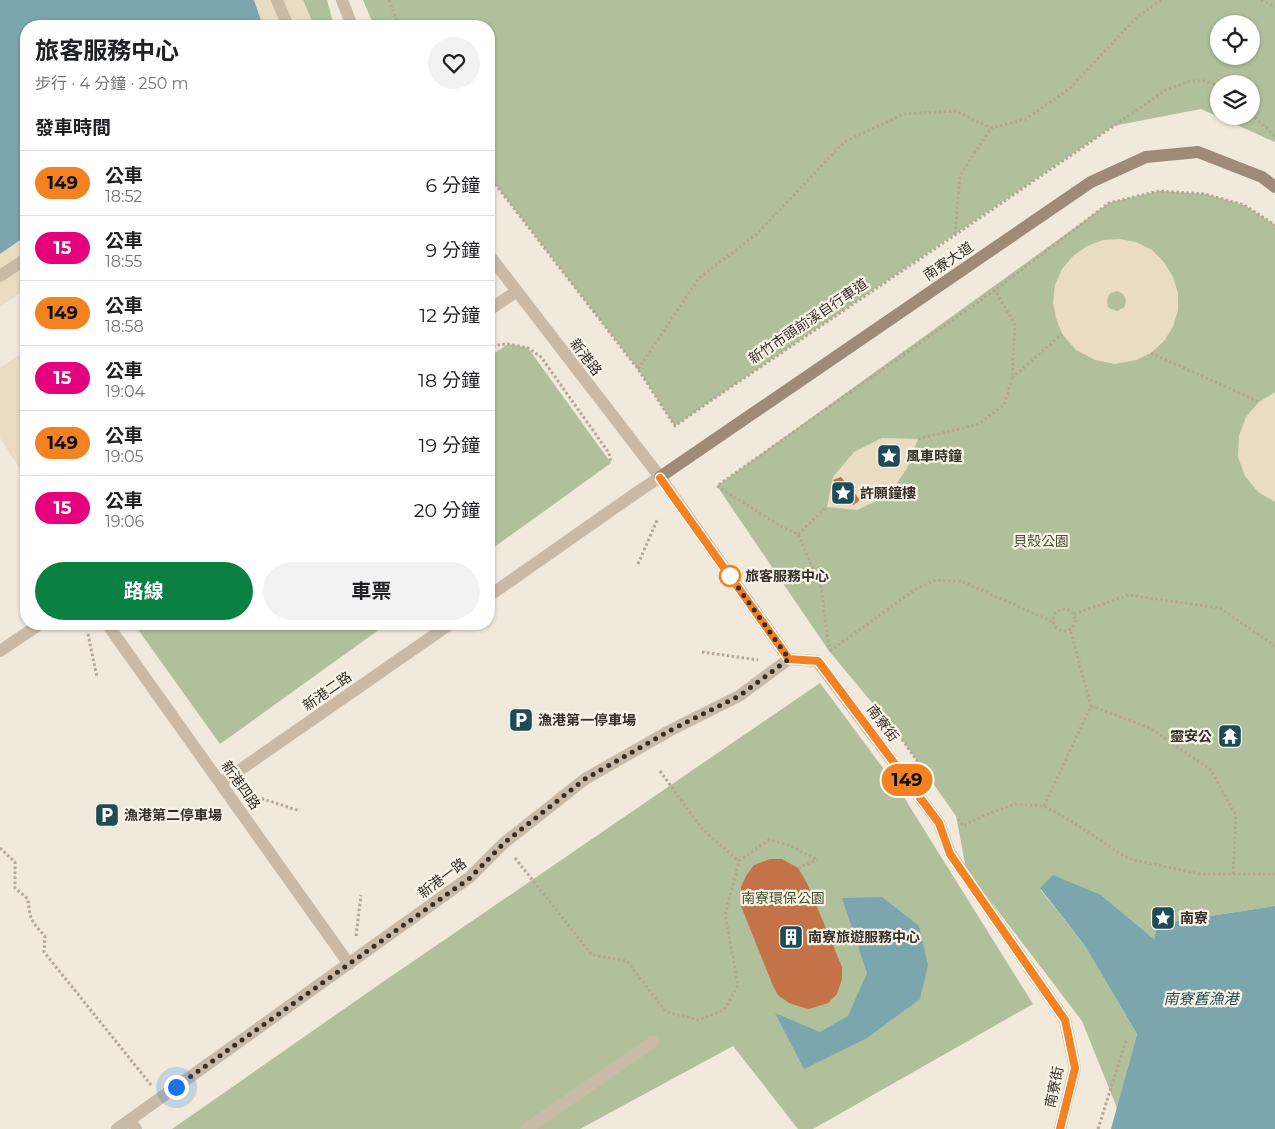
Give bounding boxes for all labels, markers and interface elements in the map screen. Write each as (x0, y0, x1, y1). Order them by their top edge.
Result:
map controls (1210, 15, 1260, 125)
button: locate (1210, 15, 1260, 65)
text: 旅客服務中心 (35, 36, 179, 65)
button: heart (428, 37, 480, 89)
text: 步行 · 4 分鐘 · 250 m (35, 74, 189, 93)
button: layers (1210, 75, 1260, 125)
text: 發車時間 (35, 116, 111, 139)
text: 公車 (105, 164, 143, 187)
text: 149 (47, 172, 78, 194)
text: 6 分鐘 (425, 174, 480, 197)
text: 18:52 (105, 187, 142, 206)
text: 公車 (105, 229, 143, 252)
text: 15 (54, 237, 71, 259)
street label: 南寮大道 (920, 238, 976, 284)
text: 9 分鐘 (425, 239, 480, 262)
text: 18:55 (105, 252, 142, 271)
street label: 新竹市頭前溪自行車道 (745, 274, 871, 368)
text: 公車 (105, 294, 143, 317)
text: 149 (47, 302, 78, 324)
text: 12 分鐘 (419, 304, 480, 327)
text: 18:58 (105, 317, 144, 336)
street label: 新港路 (566, 335, 606, 379)
text: 公車 (105, 359, 143, 382)
text: 15 (54, 367, 71, 389)
text: 18 分鐘 (418, 369, 480, 392)
text: 19:04 (105, 382, 145, 401)
text: 公車 (105, 424, 143, 447)
text: 149 (47, 432, 78, 454)
text: 19 分鐘 (419, 434, 480, 457)
place icon: 風車時鐘 (876, 443, 902, 469)
text: 19:05 (105, 447, 144, 466)
place label: 風車時鐘 (906, 447, 962, 465)
place icon: 許願鐘樓 (830, 480, 856, 506)
place label: 許願鐘樓 (860, 484, 916, 502)
text: 公車 (105, 489, 143, 512)
text: 15 (54, 497, 71, 519)
text: 20 分鐘 (414, 499, 480, 522)
text: 19:06 (105, 512, 144, 531)
park label: 貝殼公園 (1013, 532, 1069, 550)
button: 路線 (35, 562, 253, 620)
button: 車票 (263, 562, 480, 620)
marker: 旅客服務中心 (719, 565, 741, 587)
place label: 旅客服務中心 (745, 567, 829, 585)
street label: 新港二路 (299, 668, 355, 714)
street label: 南寮街 (863, 701, 903, 745)
parking icon: 漁港第一停車場 (508, 707, 534, 733)
place label: 漁港第一停車場 (538, 711, 636, 729)
temple icon: 靈安公 (1217, 723, 1243, 749)
place label: 靈安公 (1170, 727, 1212, 745)
street label: 新港四路 (218, 757, 264, 813)
line badge: 149 (878, 764, 936, 796)
text: 149 (892, 769, 922, 791)
parking icon: 漁港第二停車場 (94, 802, 120, 828)
place label: 漁港第二停車場 (124, 806, 222, 824)
street label: 新港一路 (414, 854, 470, 902)
park label: 南寮環保公園 (741, 889, 825, 907)
place icon: 南寮 (1150, 905, 1176, 931)
place label: 南寮 (1180, 909, 1208, 927)
building icon: 南寮旅遊服務中心 (778, 924, 804, 950)
place label: 南寮旅遊服務中心 (808, 928, 920, 946)
water label: 南寮舊漁港 (1163, 989, 1240, 1008)
street label: 南寮街 (1041, 1065, 1067, 1109)
your location (164, 1075, 189, 1100)

